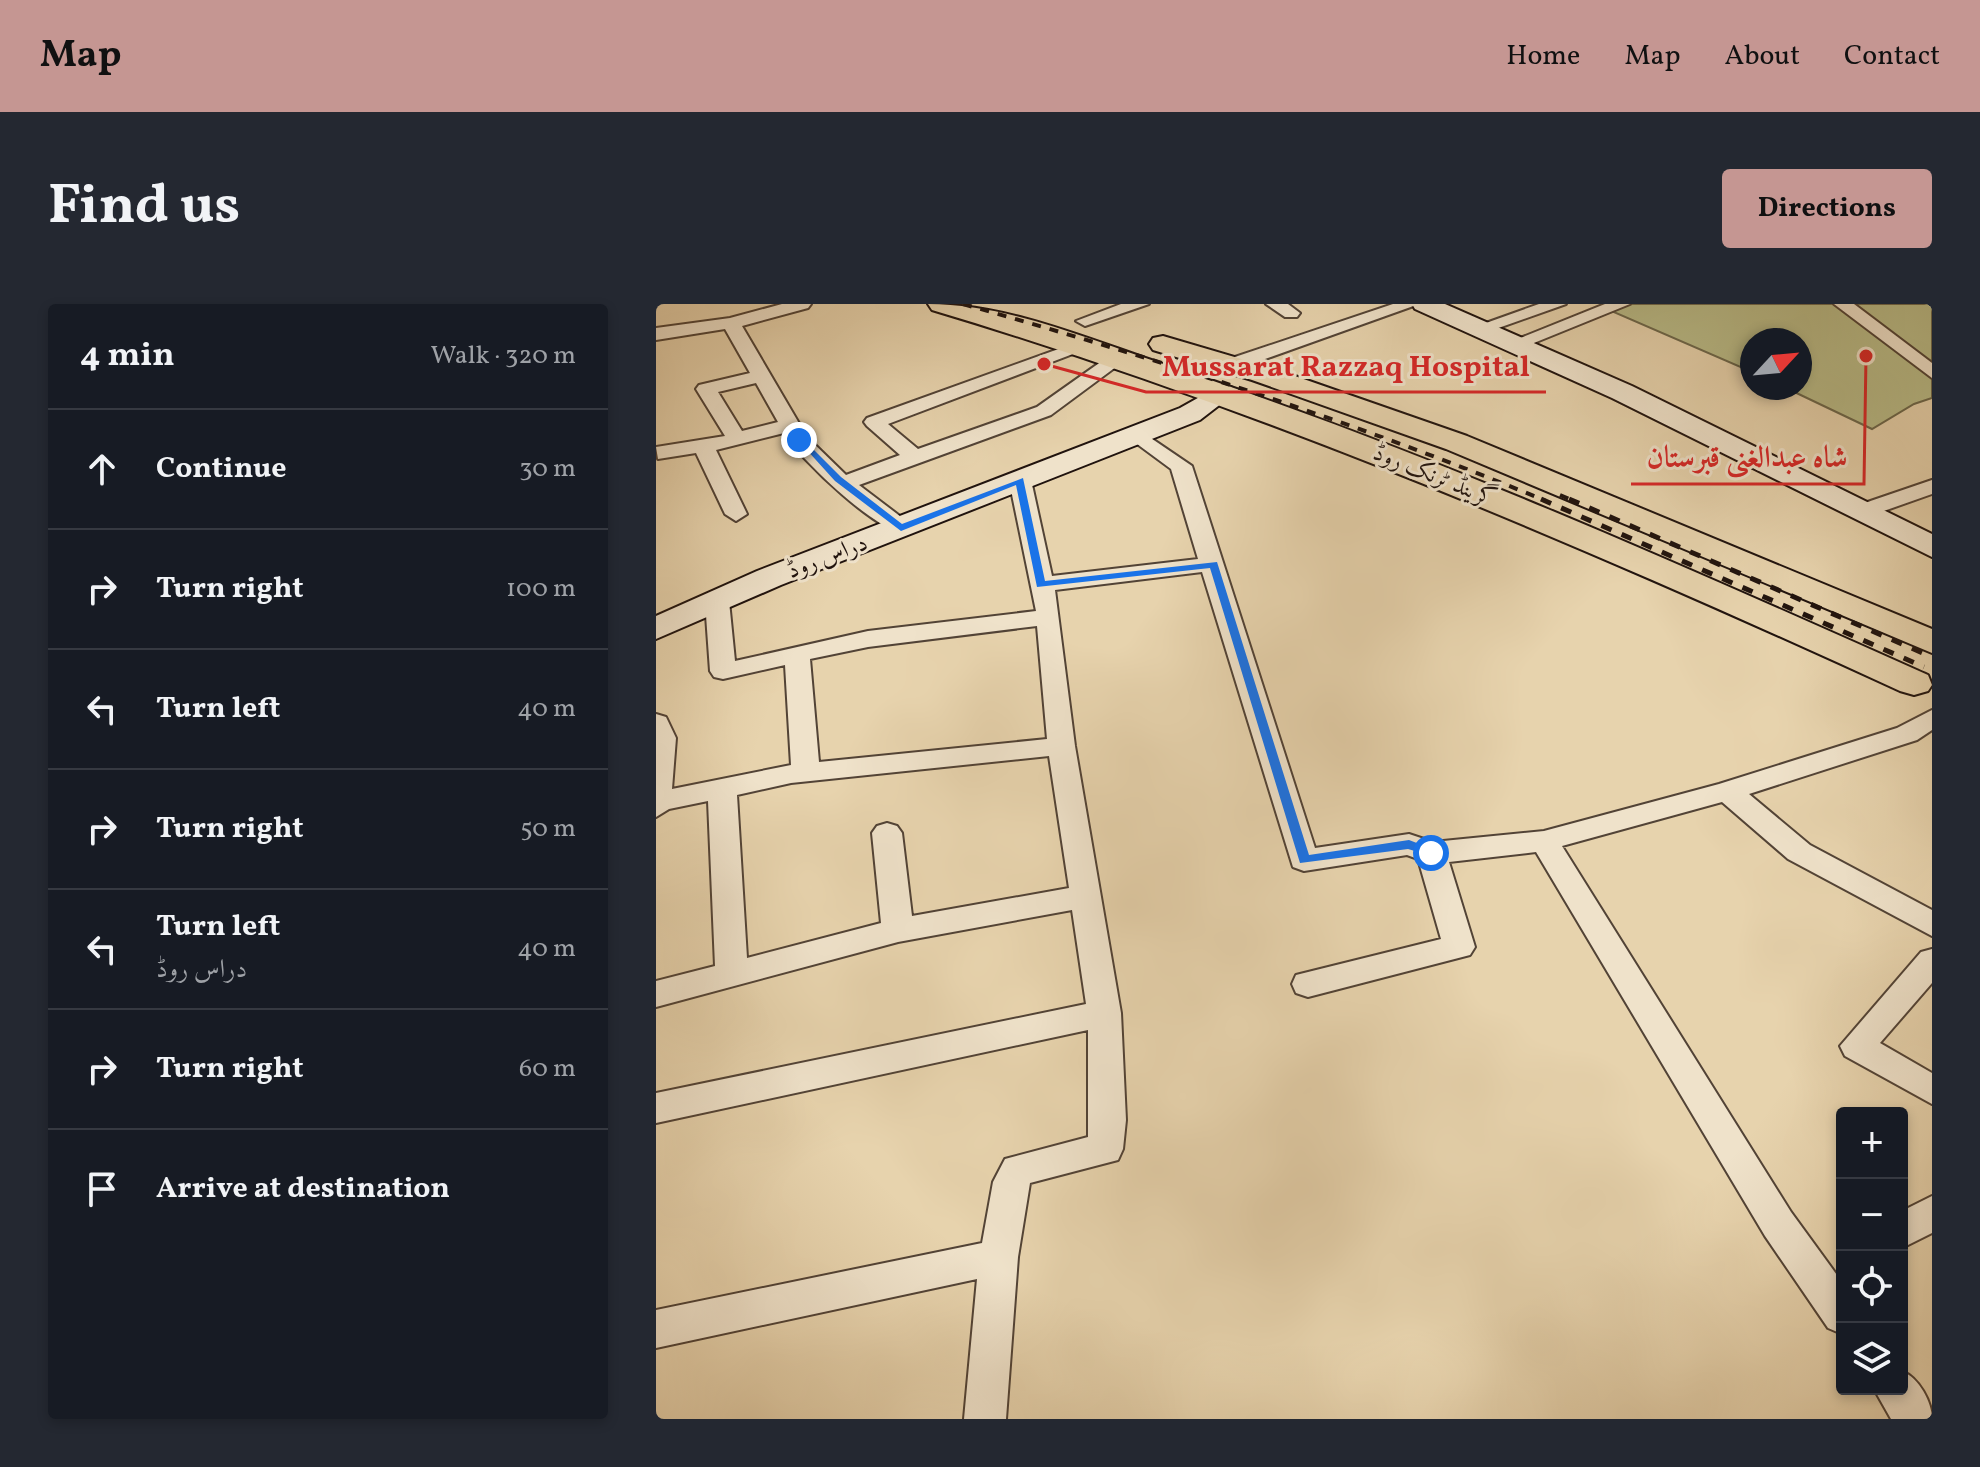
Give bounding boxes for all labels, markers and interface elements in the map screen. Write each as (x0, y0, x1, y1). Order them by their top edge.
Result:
text: Map (40, 30, 121, 83)
text: Home (1506, 37, 1580, 76)
text: Map (1624, 37, 1680, 76)
text: About (1724, 37, 1800, 76)
text: Contact (1844, 37, 1940, 76)
text: Find us (48, 169, 240, 247)
button: Directions (1722, 169, 1932, 248)
north arrow (1740, 328, 1812, 400)
text: 4 min (80, 333, 175, 380)
text: Walk · 320 m (430, 338, 576, 374)
callout: Mussarat Razzaq Hospital (1146, 338, 1546, 392)
text: Mussarat Razzaq Hospital (1162, 347, 1530, 389)
route end (781, 422, 817, 458)
callout: شاہ عبدالغنی قبرستان (1631, 430, 1864, 484)
street label: گرینڈ ٹرنک روڈ (1367, 436, 1502, 517)
text: شاہ عبدالغنی قبرستان (1646, 438, 1848, 480)
icon: ahead (80, 447, 124, 491)
text: Continue (156, 448, 287, 490)
text: 30 m (519, 451, 576, 487)
street label: دراس روڈ (782, 527, 873, 589)
icon: right (80, 567, 124, 611)
text: Turn right (156, 568, 304, 610)
text: 100 m (506, 571, 576, 607)
icon: left (80, 687, 124, 731)
text: Turn left (156, 688, 280, 730)
text: 40 m (517, 691, 576, 727)
icon: right (80, 807, 124, 851)
text: Turn right (156, 808, 304, 850)
text: 50 m (520, 811, 576, 847)
route start (1413, 835, 1449, 871)
text: Turn left (156, 906, 280, 948)
icon: left (80, 927, 124, 971)
text: 40 m (517, 931, 576, 967)
text: دراس روڈ (156, 952, 247, 988)
icon: right (80, 1047, 124, 1091)
text: Turn right (156, 1048, 304, 1090)
text: 60 m (519, 1051, 576, 1087)
map controls (1836, 1107, 1908, 1395)
button: + (1836, 1107, 1908, 1179)
icon: arrive (80, 1167, 124, 1211)
text: Arrive at destination (156, 1168, 450, 1210)
button: − (1836, 1179, 1908, 1251)
button: locate (1836, 1251, 1908, 1323)
button: layers (1836, 1323, 1908, 1395)

